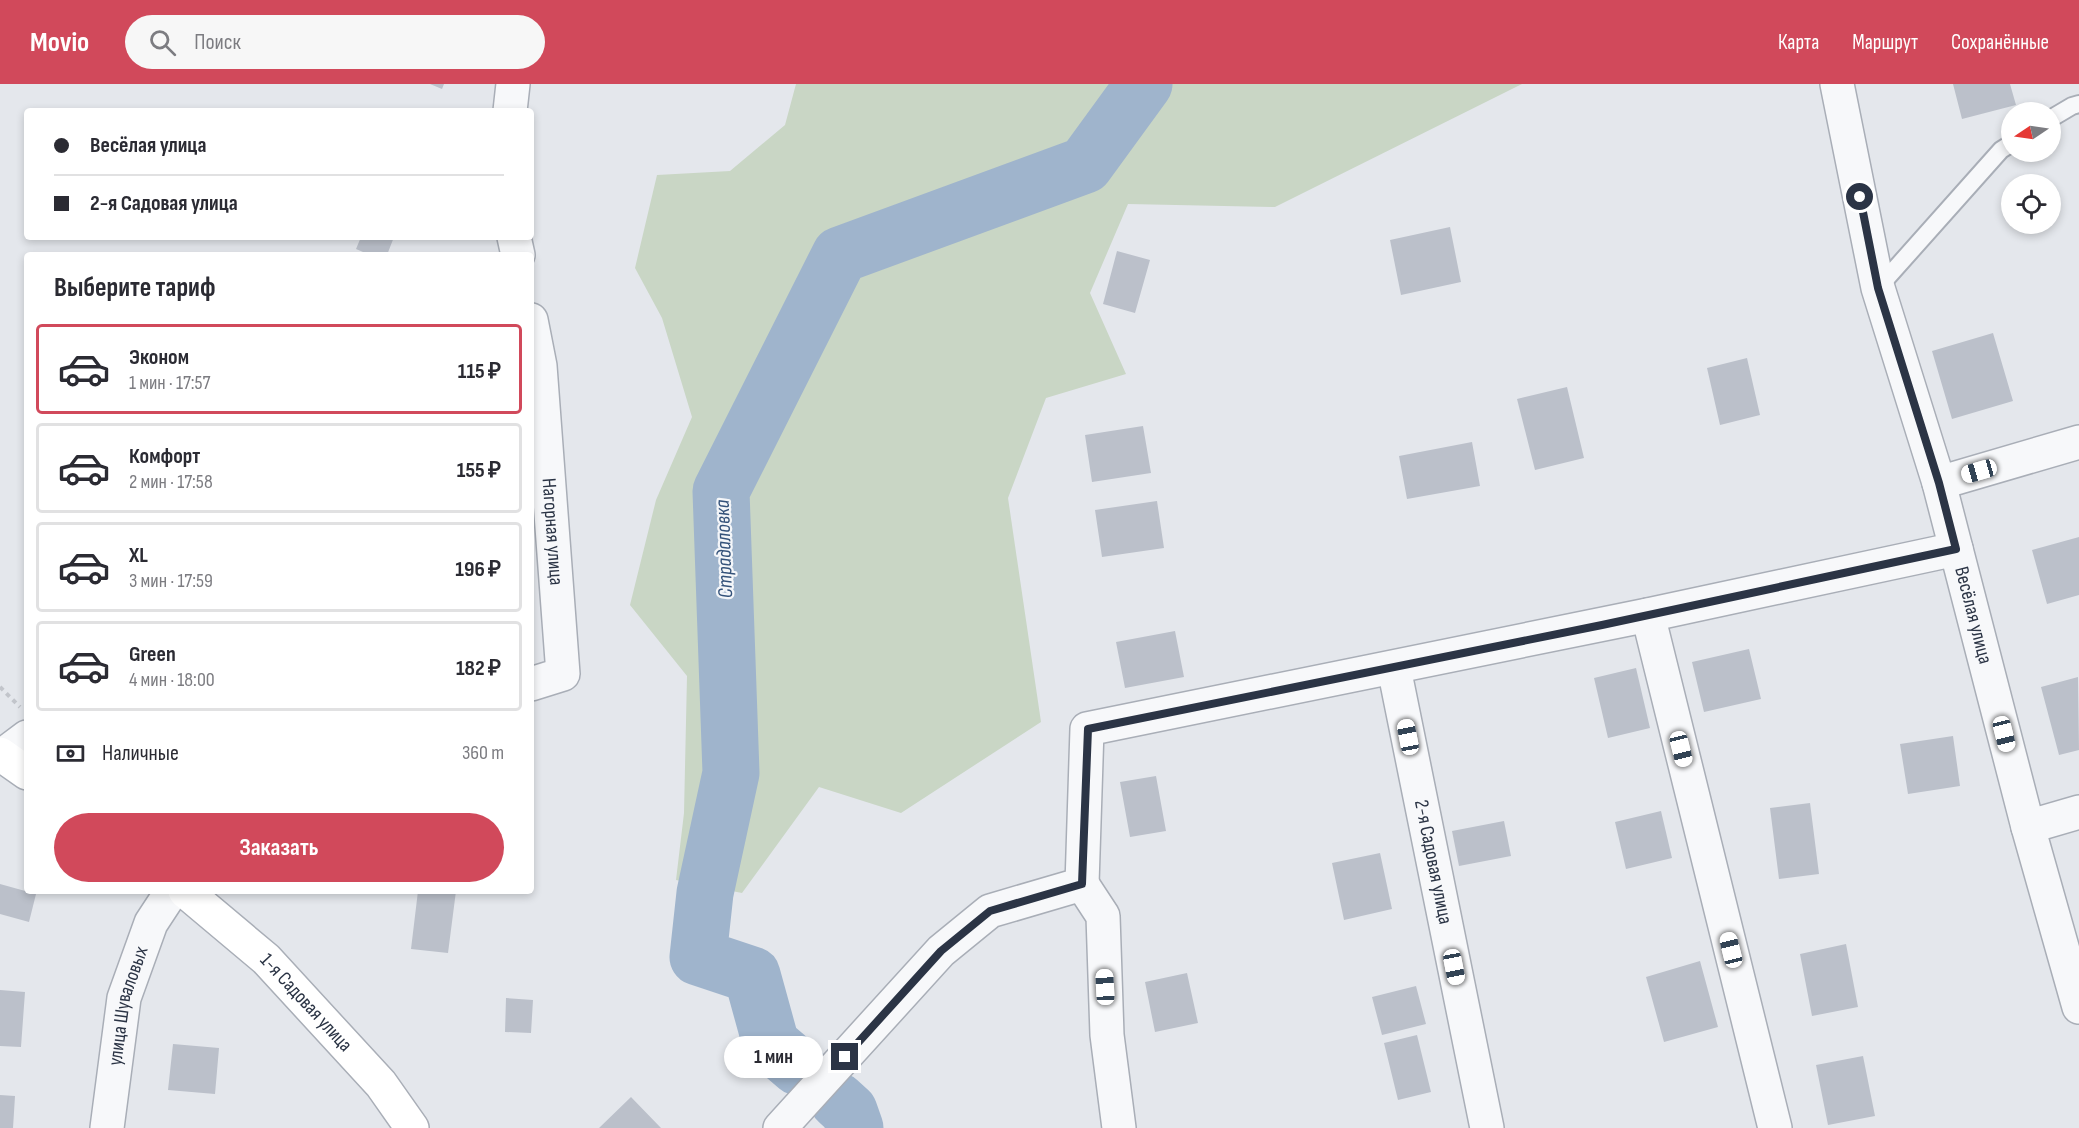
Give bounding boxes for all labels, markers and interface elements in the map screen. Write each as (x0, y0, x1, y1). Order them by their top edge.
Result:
search box (125, 15, 545, 69)
text: Movio (30, 26, 89, 59)
icon: search (146, 26, 179, 59)
text: Поиск (194, 29, 241, 56)
text: Карта (1778, 30, 1819, 55)
text: Маршрут (1852, 30, 1918, 55)
text: Сохранённые (1951, 30, 2049, 55)
north arrow (2001, 102, 2061, 162)
map controls (2001, 102, 2061, 234)
text: Весёлая улица (90, 132, 206, 159)
button: locate (2001, 174, 2061, 234)
route start (1846, 183, 1873, 210)
text: 2-я Садовая улица (90, 190, 238, 217)
text: Выберите тариф (54, 272, 216, 304)
icon: car (57, 342, 111, 396)
text: Эконом (129, 344, 189, 371)
text: 115 ₽ (458, 358, 501, 385)
text: 1 мин · 17:57 (129, 371, 211, 395)
icon: car (57, 441, 111, 495)
text: Комфорт (129, 443, 200, 470)
text: 155 ₽ (457, 457, 501, 484)
car (1959, 457, 1999, 485)
text: 2 мин · 17:58 (129, 470, 213, 494)
street label: Нагорная улица (536, 477, 568, 586)
water label: Страдаловка (710, 499, 738, 599)
icon: car (57, 540, 111, 594)
text: XL (129, 542, 148, 569)
text: 196 ₽ (455, 556, 501, 583)
street label: Весёлая улица (1949, 564, 1997, 666)
text: 3 мин · 17:59 (129, 569, 213, 593)
icon: car (57, 639, 111, 693)
text: Green (129, 641, 176, 668)
text: 182 ₽ (456, 655, 501, 682)
text: 4 мин · 18:00 (129, 668, 215, 692)
car (1991, 714, 2017, 754)
car (1396, 718, 1420, 756)
car (1668, 729, 1694, 769)
icon: cash (54, 737, 87, 770)
text: Наличные (102, 740, 179, 767)
text: 360 m (462, 741, 504, 765)
street label: 2-я Садовая улица (1409, 798, 1458, 926)
button: Заказать (54, 813, 504, 882)
car (1718, 930, 1744, 970)
street label: улица Шуваловых (103, 943, 154, 1067)
street label: 1-я Садовая улица (255, 948, 357, 1057)
car (1442, 948, 1466, 986)
car (1095, 969, 1115, 1005)
callout: 1 мин (725, 1036, 824, 1078)
route end (831, 1043, 858, 1070)
text: 1 мин (754, 1045, 793, 1069)

